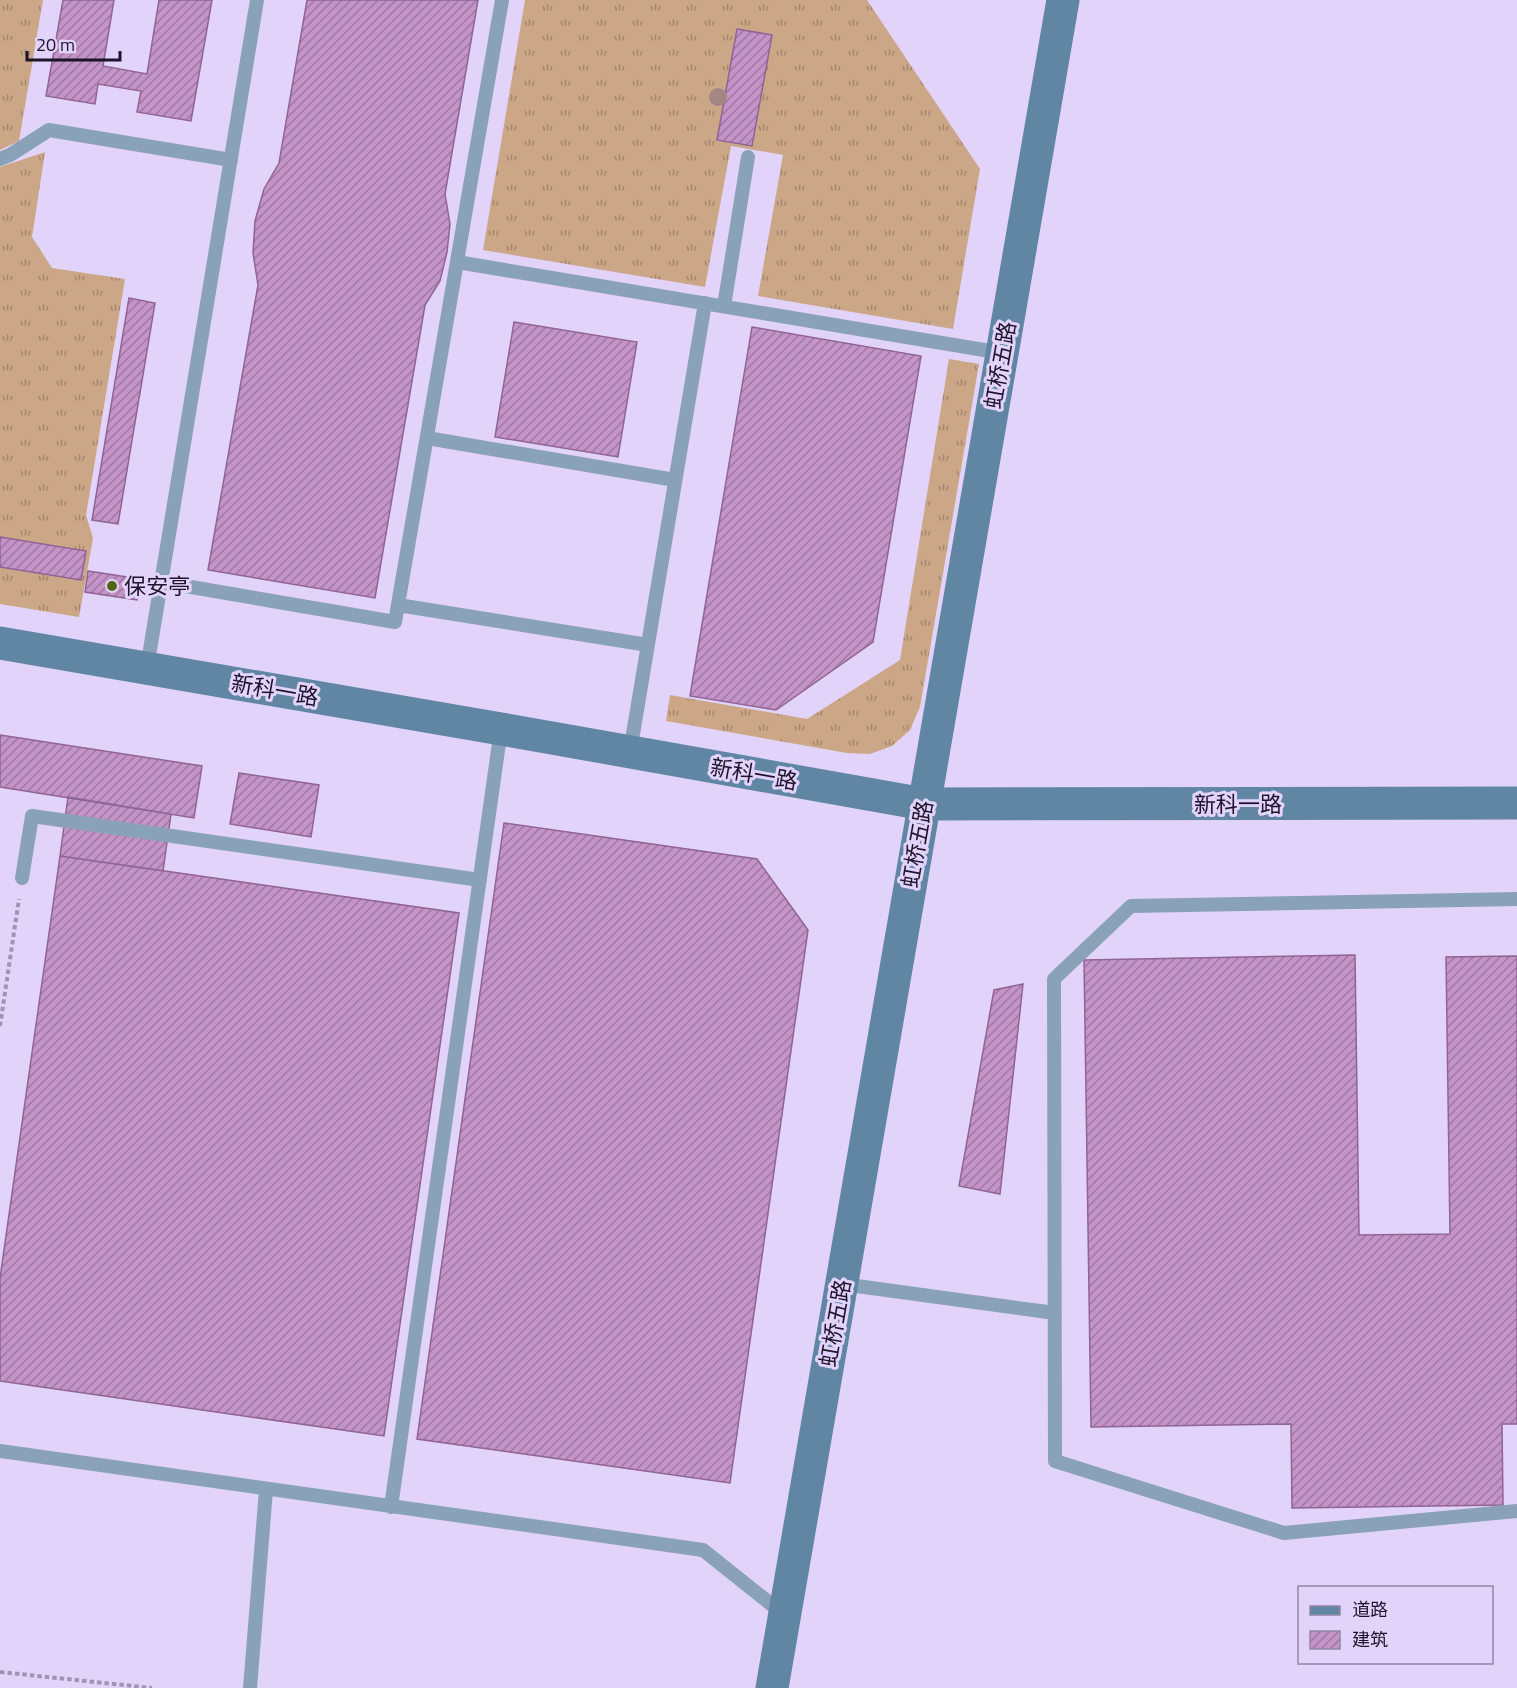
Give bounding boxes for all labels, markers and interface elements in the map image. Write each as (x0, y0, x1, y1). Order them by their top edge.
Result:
scale bar (27, 24, 120, 62)
text: 20 m (36, 31, 75, 58)
street label: 虹桥五路 (976, 319, 1024, 411)
place label: 保安亭 (124, 569, 190, 603)
marker: 保安亭 (105, 579, 119, 593)
street label: 新科一路 (229, 666, 321, 714)
street label: 新科一路 (708, 750, 800, 798)
street label: 新科一路 (1194, 787, 1282, 821)
street label: 虹桥五路 (893, 798, 941, 890)
street label: 虹桥五路 (811, 1277, 859, 1369)
legend (1298, 1586, 1493, 1664)
text: 道路 (1352, 1596, 1388, 1623)
text: 建筑 (1352, 1626, 1388, 1653)

